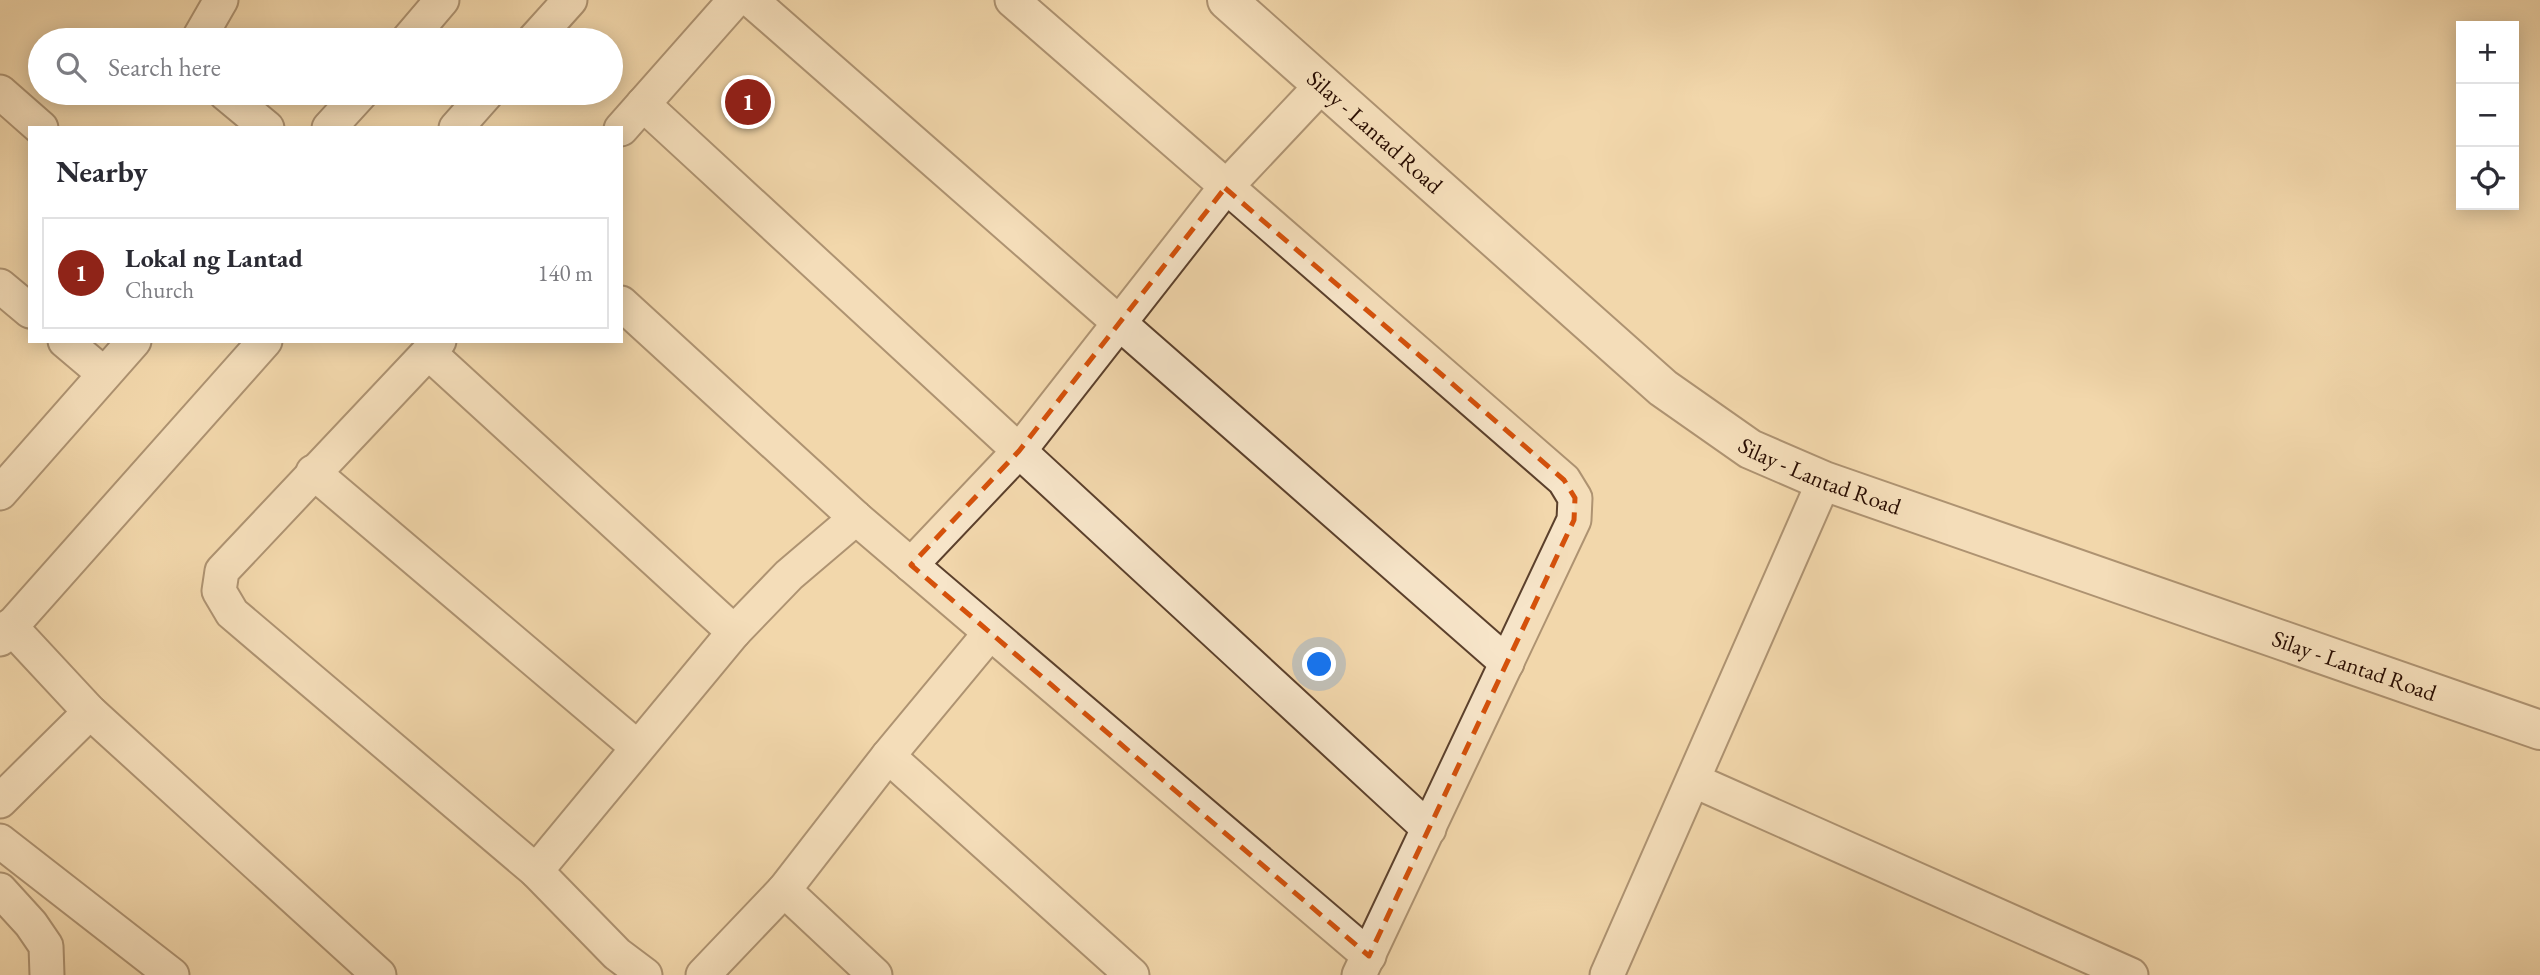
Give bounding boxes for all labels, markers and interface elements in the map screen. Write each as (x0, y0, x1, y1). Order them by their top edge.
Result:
map controls (2456, 21, 2519, 210)
button: + (2456, 21, 2519, 84)
search box (28, 28, 623, 105)
icon: search (52, 48, 90, 86)
text: Search here (108, 50, 221, 84)
street label: Silay - Lantad Road (1301, 63, 1449, 200)
pin: 1 (725, 76, 771, 128)
button: − (2456, 84, 2519, 147)
button: locate (2456, 147, 2519, 210)
text: Nearby (56, 152, 148, 191)
text: Lokal ng Lantad (125, 241, 303, 275)
text: 1 (75, 258, 87, 288)
text: 140 m (537, 258, 593, 288)
text: Church (125, 275, 194, 305)
street label: Silay - Lantad Road (1732, 430, 1905, 522)
street label: Silay - Lantad Road (2268, 623, 2441, 708)
your location (1302, 647, 1336, 681)

